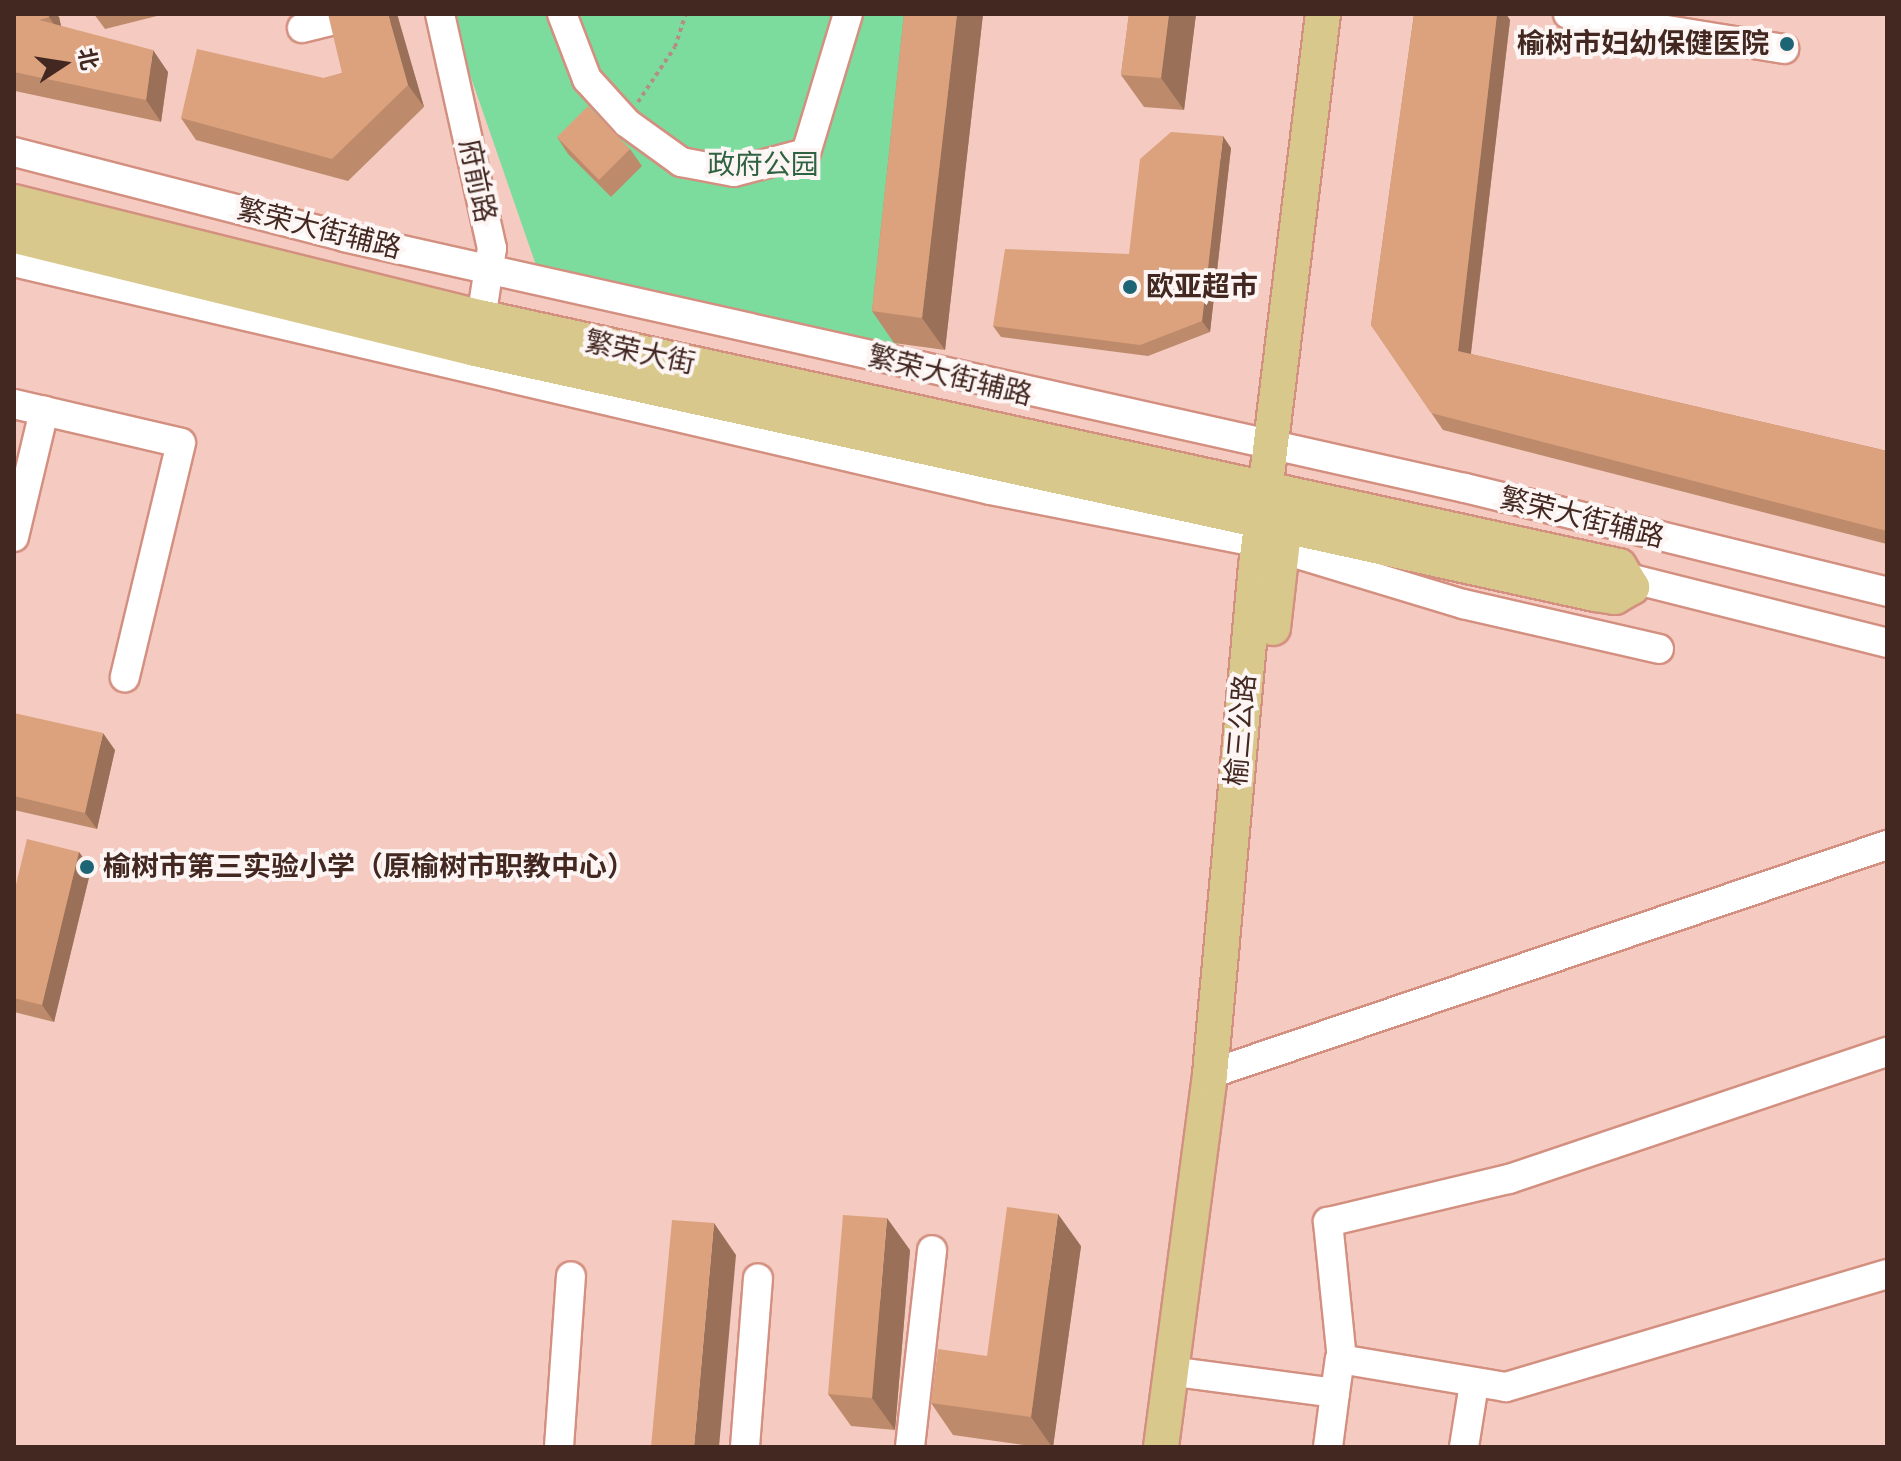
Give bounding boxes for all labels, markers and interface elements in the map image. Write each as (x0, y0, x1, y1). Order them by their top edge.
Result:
north arrow (24, 24, 104, 104)
place label: 榆树市妇幼保健医院 (1517, 27, 1769, 61)
marker: 榆树市妇幼保健医院 (1776, 33, 1798, 55)
text: 北 (72, 46, 102, 72)
street label: 府前路 (452, 136, 502, 226)
park label: 政府公园 (707, 148, 819, 182)
street label: 繁荣大街辅路 (233, 192, 405, 266)
place label: 欧亚超市 (1146, 270, 1258, 304)
marker: 欧亚超市 (1121, 278, 1139, 296)
street label: 繁荣大街 (582, 325, 698, 381)
street label: 繁荣大街辅路 (864, 339, 1036, 413)
street label: 繁荣大街辅路 (1496, 481, 1668, 555)
street label: 榆三公路 (1219, 673, 1263, 787)
place label: 榆树市第三实验小学（原榆树市职教中心） (103, 850, 635, 884)
marker: 榆树市第三实验小学（原榆树市职教中心） (78, 858, 96, 876)

